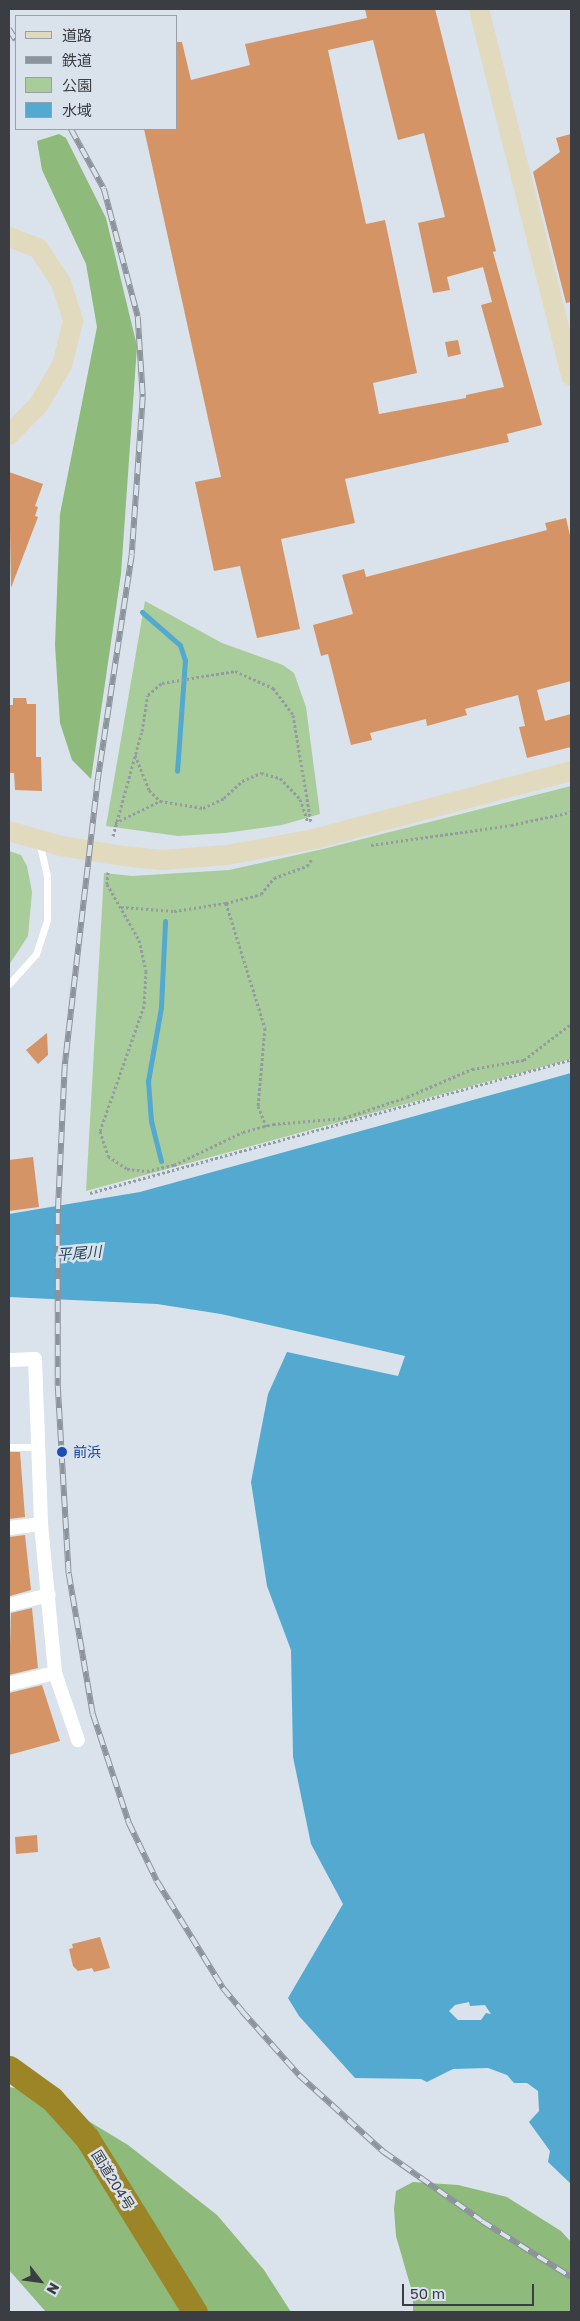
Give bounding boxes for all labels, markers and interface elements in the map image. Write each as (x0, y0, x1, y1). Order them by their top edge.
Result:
legend (15, 15, 178, 130)
text: 道路 (62, 26, 92, 44)
text: 鉄道 (62, 51, 92, 69)
text: 公園 (62, 76, 92, 94)
text: 水域 (62, 101, 92, 119)
water label: 平尾川 (56, 1242, 102, 1264)
place label: 前浜 (73, 1444, 101, 1460)
marker: 前浜 (55, 1445, 69, 1459)
street label: 国道204号 (88, 2147, 138, 2213)
north arrow (15, 2256, 65, 2306)
scale bar (405, 2274, 538, 2306)
text: N (43, 2280, 63, 2298)
text: 50 m (410, 2284, 445, 2302)

